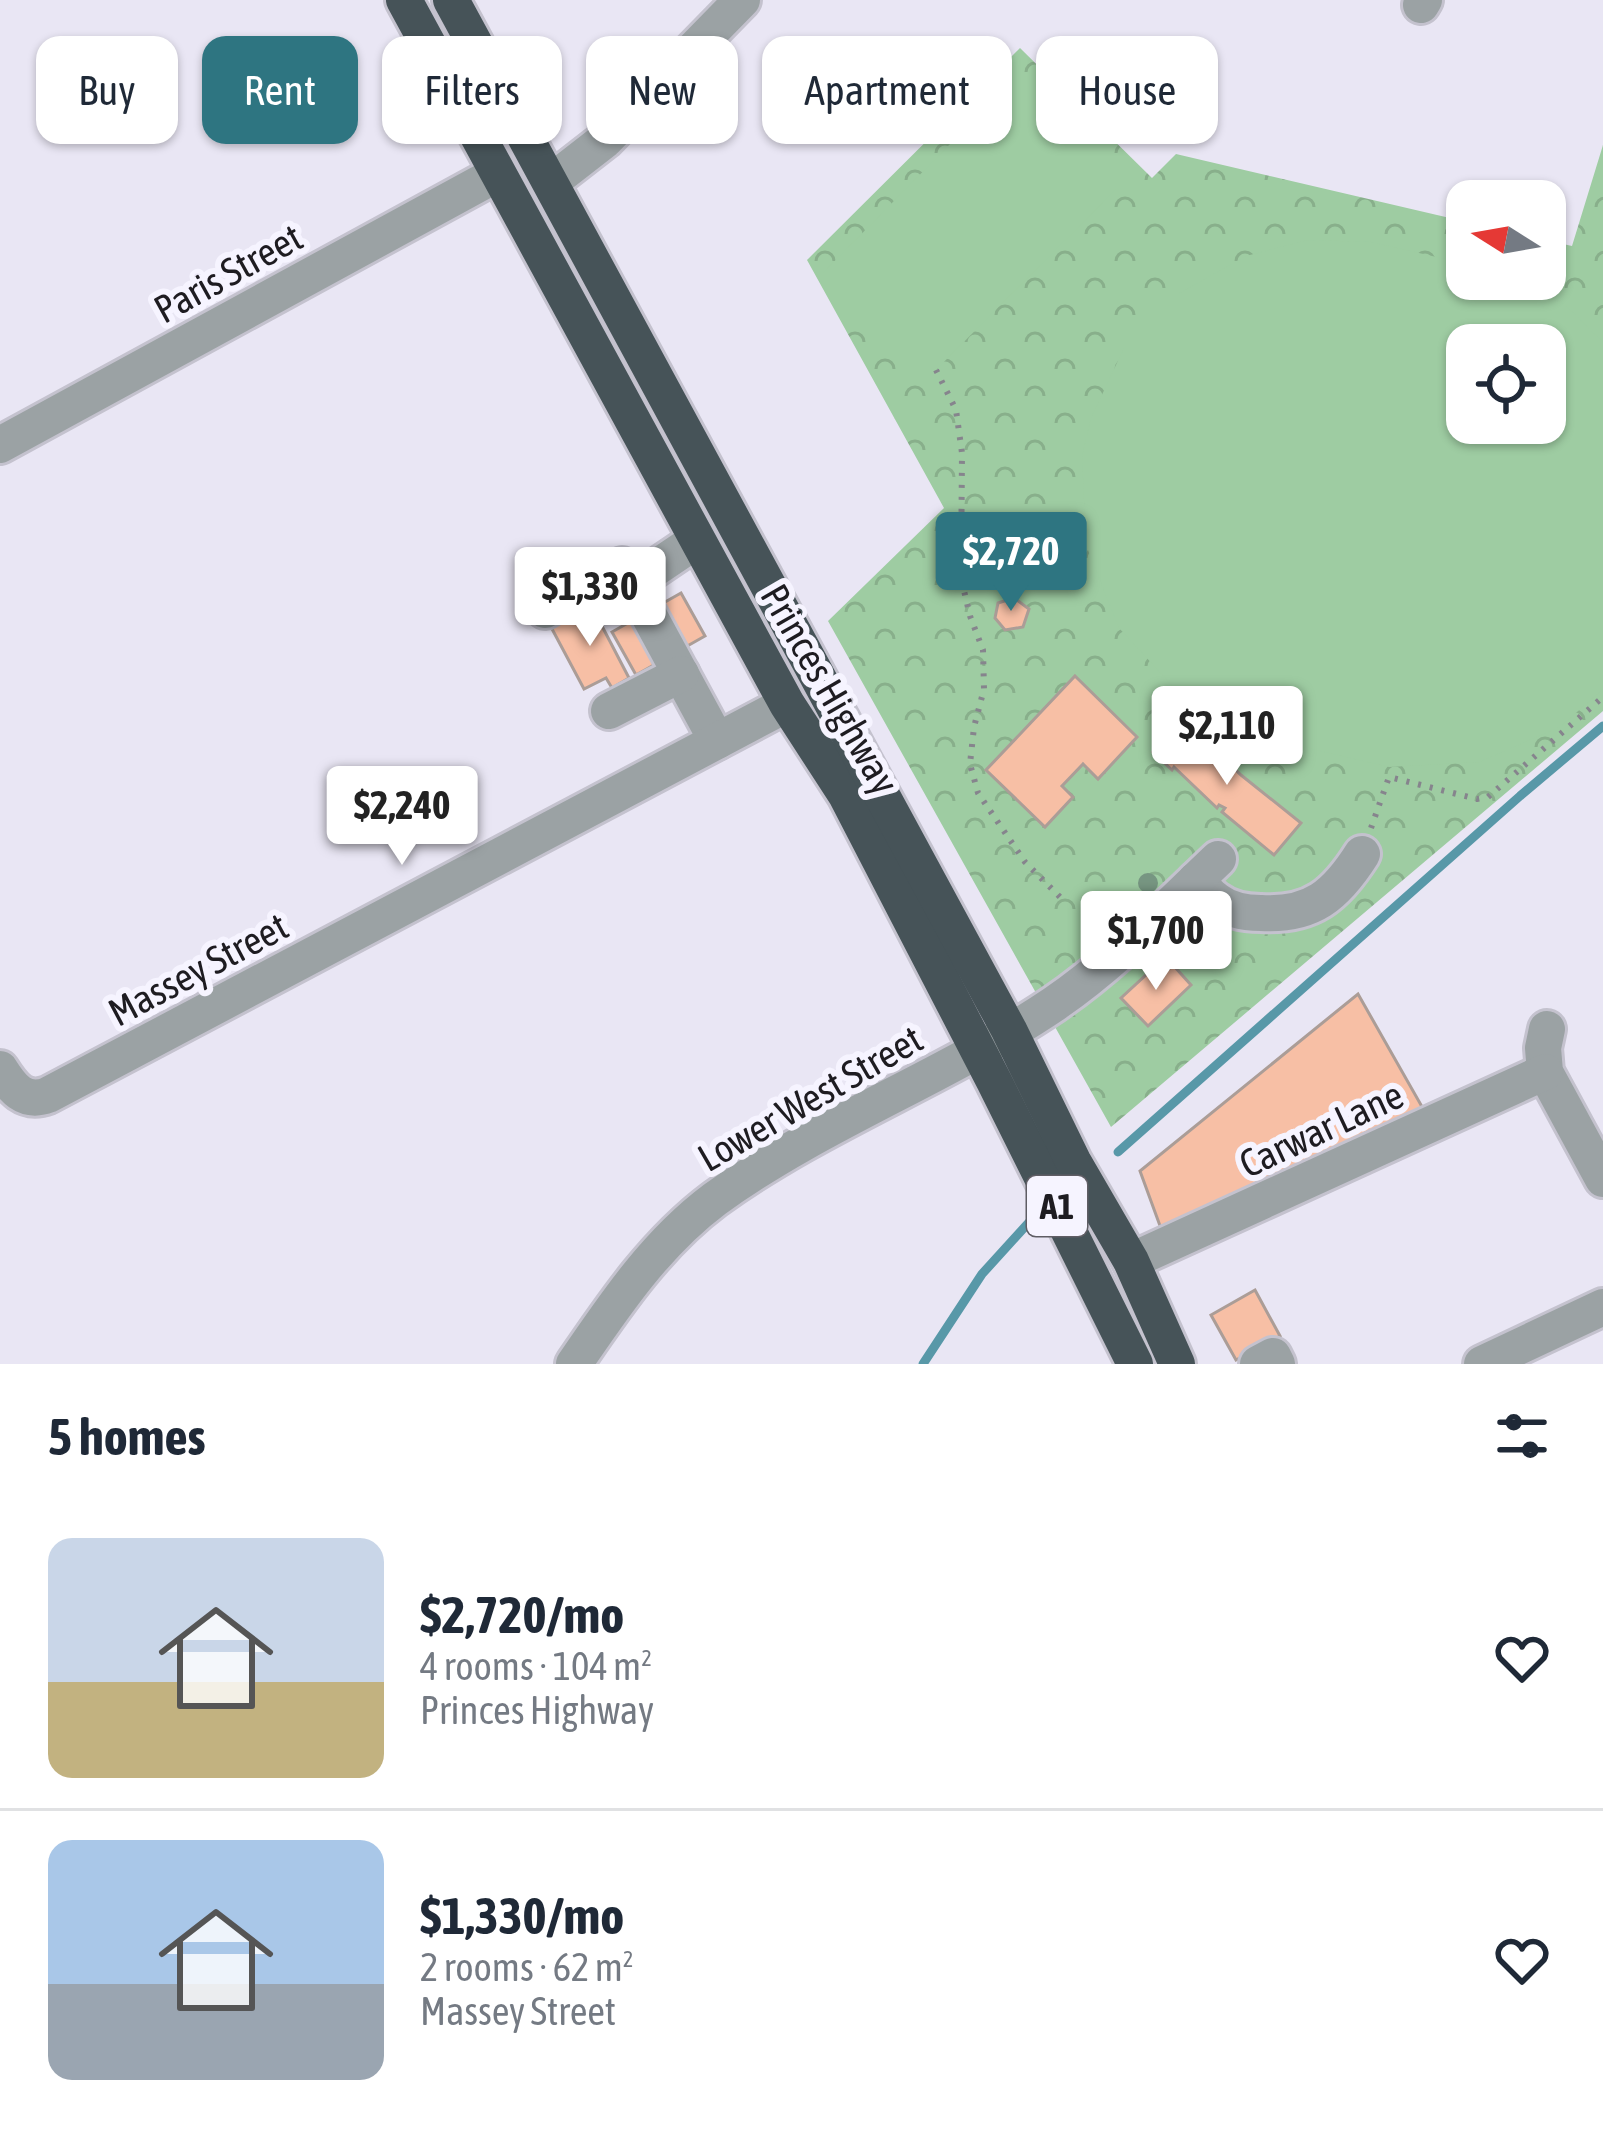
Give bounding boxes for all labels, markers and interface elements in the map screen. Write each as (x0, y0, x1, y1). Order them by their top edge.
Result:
chip: Buy (36, 36, 178, 144)
chip: Rent (202, 36, 358, 144)
chip: Filters (382, 36, 562, 144)
chip: New (586, 36, 738, 144)
chip: Apartment (762, 36, 1012, 144)
chip: House (1036, 36, 1218, 144)
north arrow (1446, 180, 1566, 300)
map controls (1446, 180, 1566, 444)
street label: Paris Street (147, 215, 309, 331)
button: locate (1446, 324, 1566, 444)
pin: $2,720 (913, 512, 1109, 614)
text: $2,720 (963, 529, 1059, 573)
pin: $1,330 (492, 547, 688, 649)
text: $1,330 (542, 564, 638, 608)
street label: Princes Highway (752, 577, 908, 801)
pin: $2,110 (1129, 686, 1325, 788)
text: $2,110 (1179, 703, 1275, 747)
pin: $2,240 (304, 766, 500, 868)
text: $2,240 (354, 783, 450, 827)
pin: $1,700 (1058, 891, 1254, 993)
street label: Massey Street (101, 904, 295, 1034)
text: $1,700 (1108, 908, 1204, 952)
street label: Lower West Street (690, 1016, 930, 1180)
street label: Carwar Lane (1232, 1072, 1410, 1186)
road number: A1 (1027, 1176, 1087, 1236)
icon: filters (1489, 1403, 1555, 1469)
text: 5 homes (48, 1407, 206, 1466)
text: $2,720/mo (420, 1585, 624, 1644)
icon: home (144, 1586, 288, 1730)
icon: heart (1489, 1625, 1555, 1691)
text: 4 rooms · 104 m² (420, 1644, 652, 1688)
text: Princes Highway (420, 1688, 654, 1732)
text: $1,330/mo (420, 1886, 624, 1945)
icon: home (144, 1888, 288, 2032)
icon: heart (1489, 1927, 1555, 1993)
text: 2 rooms · 62 m² (420, 1945, 634, 1989)
text: Massey Street (420, 1989, 616, 2033)

